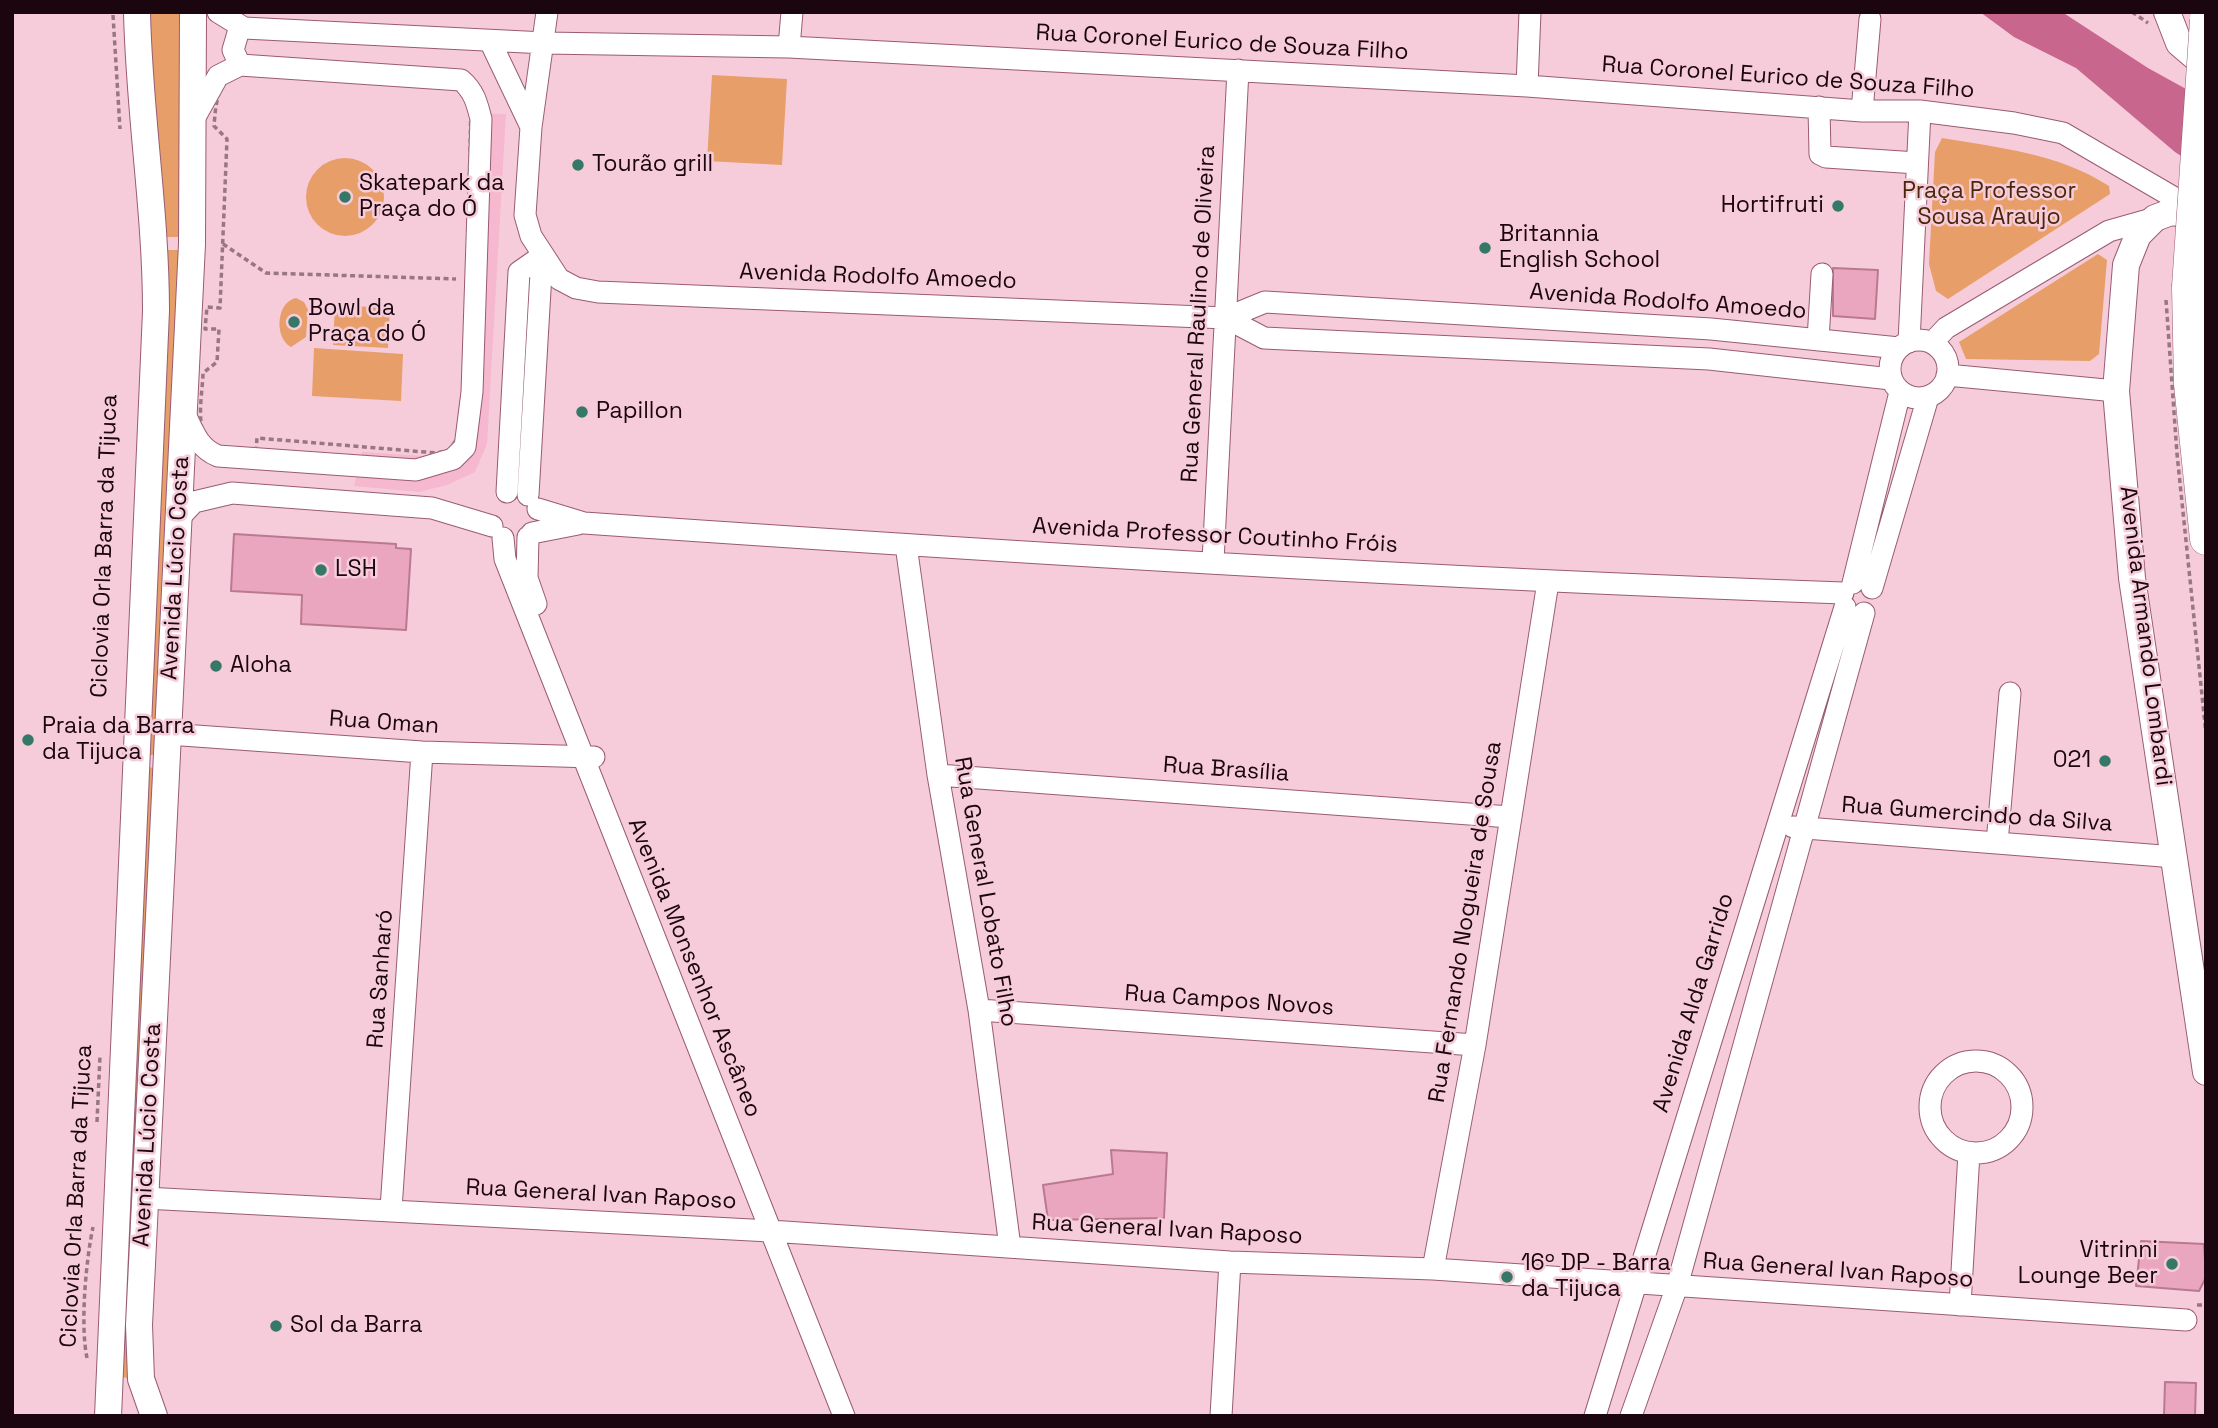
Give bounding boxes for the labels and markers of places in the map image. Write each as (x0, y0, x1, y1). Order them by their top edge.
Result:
place label: Tourão grill (592, 151, 713, 179)
marker: Tourão grill (570, 157, 586, 173)
place label: Skatepark da Praça do Ó (359, 170, 505, 224)
marker: Skatepark da Praça do Ó (337, 189, 353, 205)
place label: Hortifruti (1721, 192, 1824, 220)
marker: Hortifruti (1830, 198, 1846, 214)
place label: Britannia English School (1499, 221, 1660, 275)
marker: Britannia English School (1477, 240, 1493, 256)
place label: Bowl da Praça do Ó (308, 295, 426, 349)
marker: Bowl da Praça do Ó (286, 314, 302, 330)
place label: Papillon (596, 398, 683, 426)
marker: Papillon (574, 404, 590, 420)
place label: LSH (335, 556, 377, 584)
marker: LSH (313, 562, 329, 578)
place label: Aloha (230, 652, 292, 680)
marker: Aloha (208, 658, 224, 674)
place label: Praia da Barra da Tijuca (42, 713, 195, 767)
marker: Praia da Barra da Tijuca (20, 732, 36, 748)
place label: 021 (2053, 747, 2091, 775)
marker: 021 (2097, 753, 2113, 769)
place label: Vitrinni Lounge Beer (2018, 1237, 2158, 1291)
place label: 16º DP - Barra da Tijuca (1521, 1250, 1671, 1304)
marker: Vitrinni Lounge Beer (2164, 1256, 2180, 1272)
marker: 16º DP - Barra da Tijuca (1499, 1269, 1515, 1285)
place label: Sol da Barra (290, 1312, 422, 1340)
marker: Sol da Barra (268, 1318, 284, 1334)

